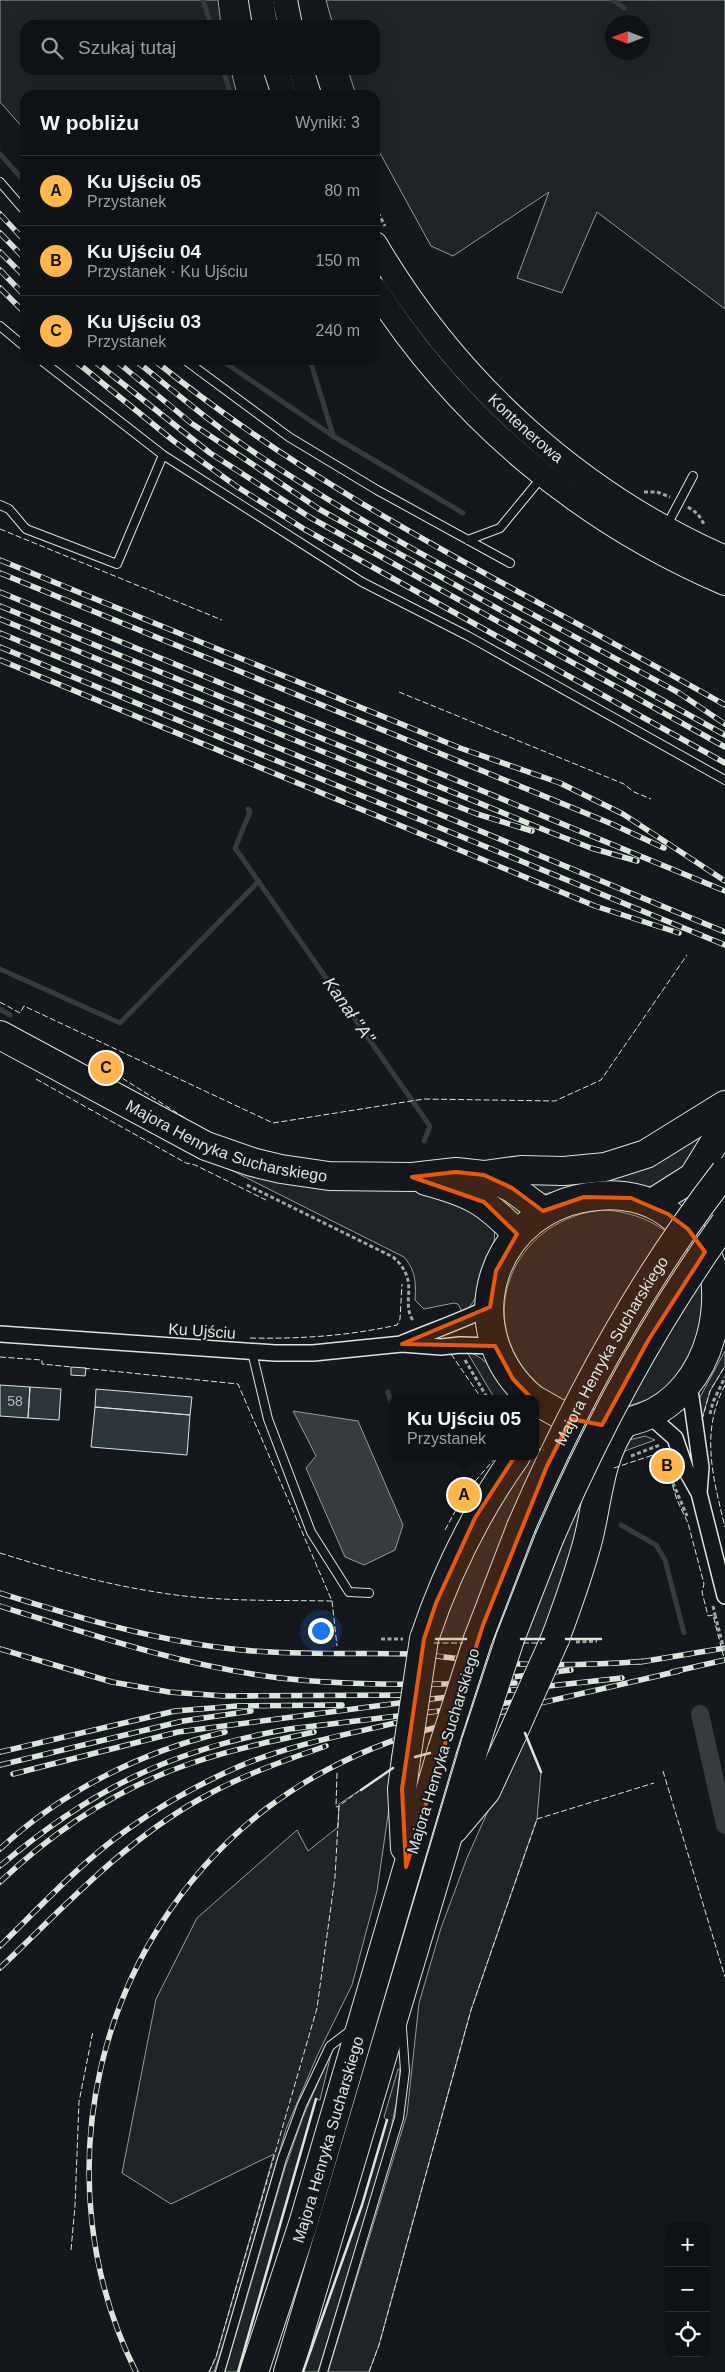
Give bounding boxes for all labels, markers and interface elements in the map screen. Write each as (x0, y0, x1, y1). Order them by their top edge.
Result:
north arrow (605, 15, 650, 60)
search box (20, 20, 380, 75)
icon: search (38, 34, 66, 62)
text: Szukaj tutaj (78, 37, 176, 58)
text: W pobliżu (40, 111, 139, 134)
text: Wyniki: 3 (295, 114, 360, 131)
text: Ku Ujściu 05 (87, 171, 201, 192)
text: A (50, 182, 62, 199)
text: 80 m (324, 182, 360, 199)
text: Przystanek (87, 193, 166, 210)
text: Ku Ujściu 04 (87, 241, 201, 262)
text: B (50, 252, 62, 269)
text: 150 m (316, 252, 360, 269)
text: Przystanek · Ku Ujściu (87, 263, 248, 280)
text: Ku Ujściu 03 (87, 311, 201, 332)
text: C (50, 322, 62, 339)
text: 240 m (316, 322, 360, 339)
text: Przystanek (87, 333, 166, 350)
street label: Kontenerowa (485, 390, 567, 466)
water label: Kanał "A" (319, 973, 380, 1048)
pin: C (90, 1049, 122, 1087)
street label: Majora Henryka Sucharskiego (123, 1096, 329, 1184)
street label: Majora Henryka Sucharskiego (551, 1253, 671, 1448)
street label: Ku Ujściu (168, 1320, 236, 1342)
house number: 58 (7, 1393, 23, 1409)
popup (389, 1395, 539, 1460)
text: Ku Ujściu 05 (407, 1408, 521, 1429)
text: Przystanek (407, 1430, 486, 1447)
pin: B (651, 1447, 683, 1485)
pin: A (448, 1476, 480, 1514)
your location (308, 1618, 334, 1644)
street label: Majora Henryka Sucharskiego (404, 1646, 482, 1856)
street label: Majora Henryka Sucharskiego (289, 2034, 366, 2245)
map controls (665, 2222, 710, 2357)
button: + (665, 2222, 710, 2267)
button: − (665, 2267, 710, 2312)
button: locate (665, 2312, 710, 2357)

